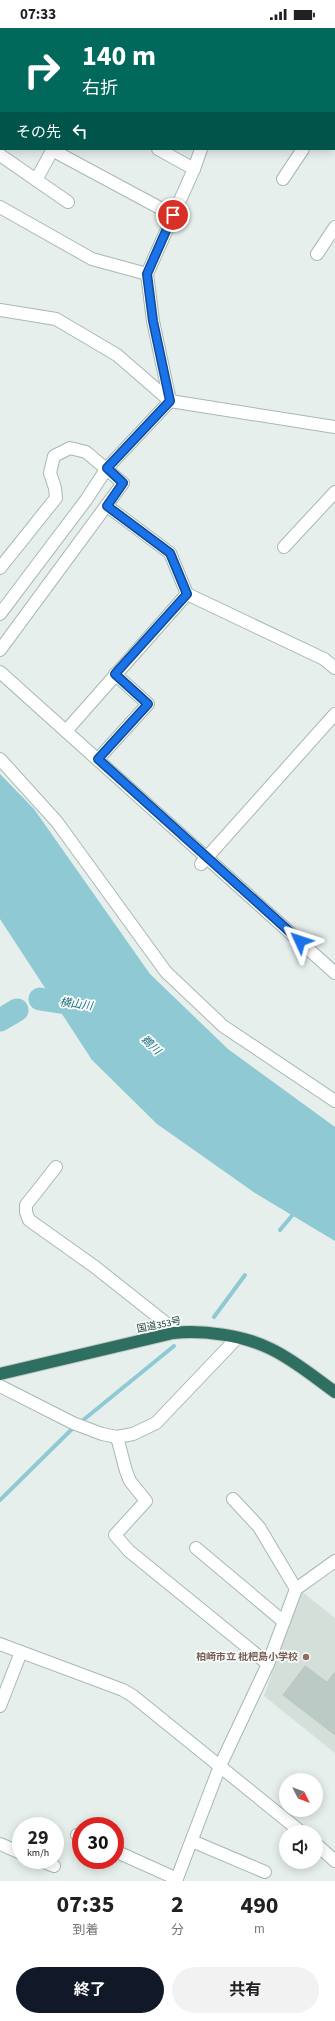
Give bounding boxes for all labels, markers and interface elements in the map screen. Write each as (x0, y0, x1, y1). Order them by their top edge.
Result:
text: 07:33 (20, 4, 56, 25)
text: 140 m (82, 36, 156, 76)
icon: right (16, 44, 68, 96)
text: 右折 (82, 76, 118, 101)
icon: left (69, 120, 91, 142)
text: その先 (16, 122, 61, 143)
pin (156, 198, 190, 232)
icon: arrive (162, 204, 184, 226)
position arrow (279, 920, 321, 962)
water label: 横山川 (59, 994, 94, 1014)
water label: 鵜川 (138, 1032, 165, 1059)
street label: 国道353号 (136, 1314, 182, 1336)
place label: 柏崎市立 枇杷島小学校 (196, 1650, 298, 1664)
marker: 柏崎市立 枇杷島小学校 (301, 1652, 311, 1662)
north arrow (279, 1773, 323, 1817)
map controls (279, 1773, 323, 1869)
speed limit sign: 30 (72, 1817, 124, 1869)
text: 29 (27, 1824, 49, 1852)
button: sound (279, 1825, 323, 1869)
text: km/h (27, 1846, 49, 1860)
text: 07:35 (57, 1887, 114, 1922)
text: 2 (171, 1887, 184, 1922)
text: 490 (240, 1888, 278, 1923)
text: m (254, 1920, 265, 1938)
text: 到着 (72, 1921, 98, 1939)
text: 分 (171, 1921, 184, 1939)
button: 終了 (16, 1967, 164, 2013)
button: 共有 (172, 1967, 319, 2013)

